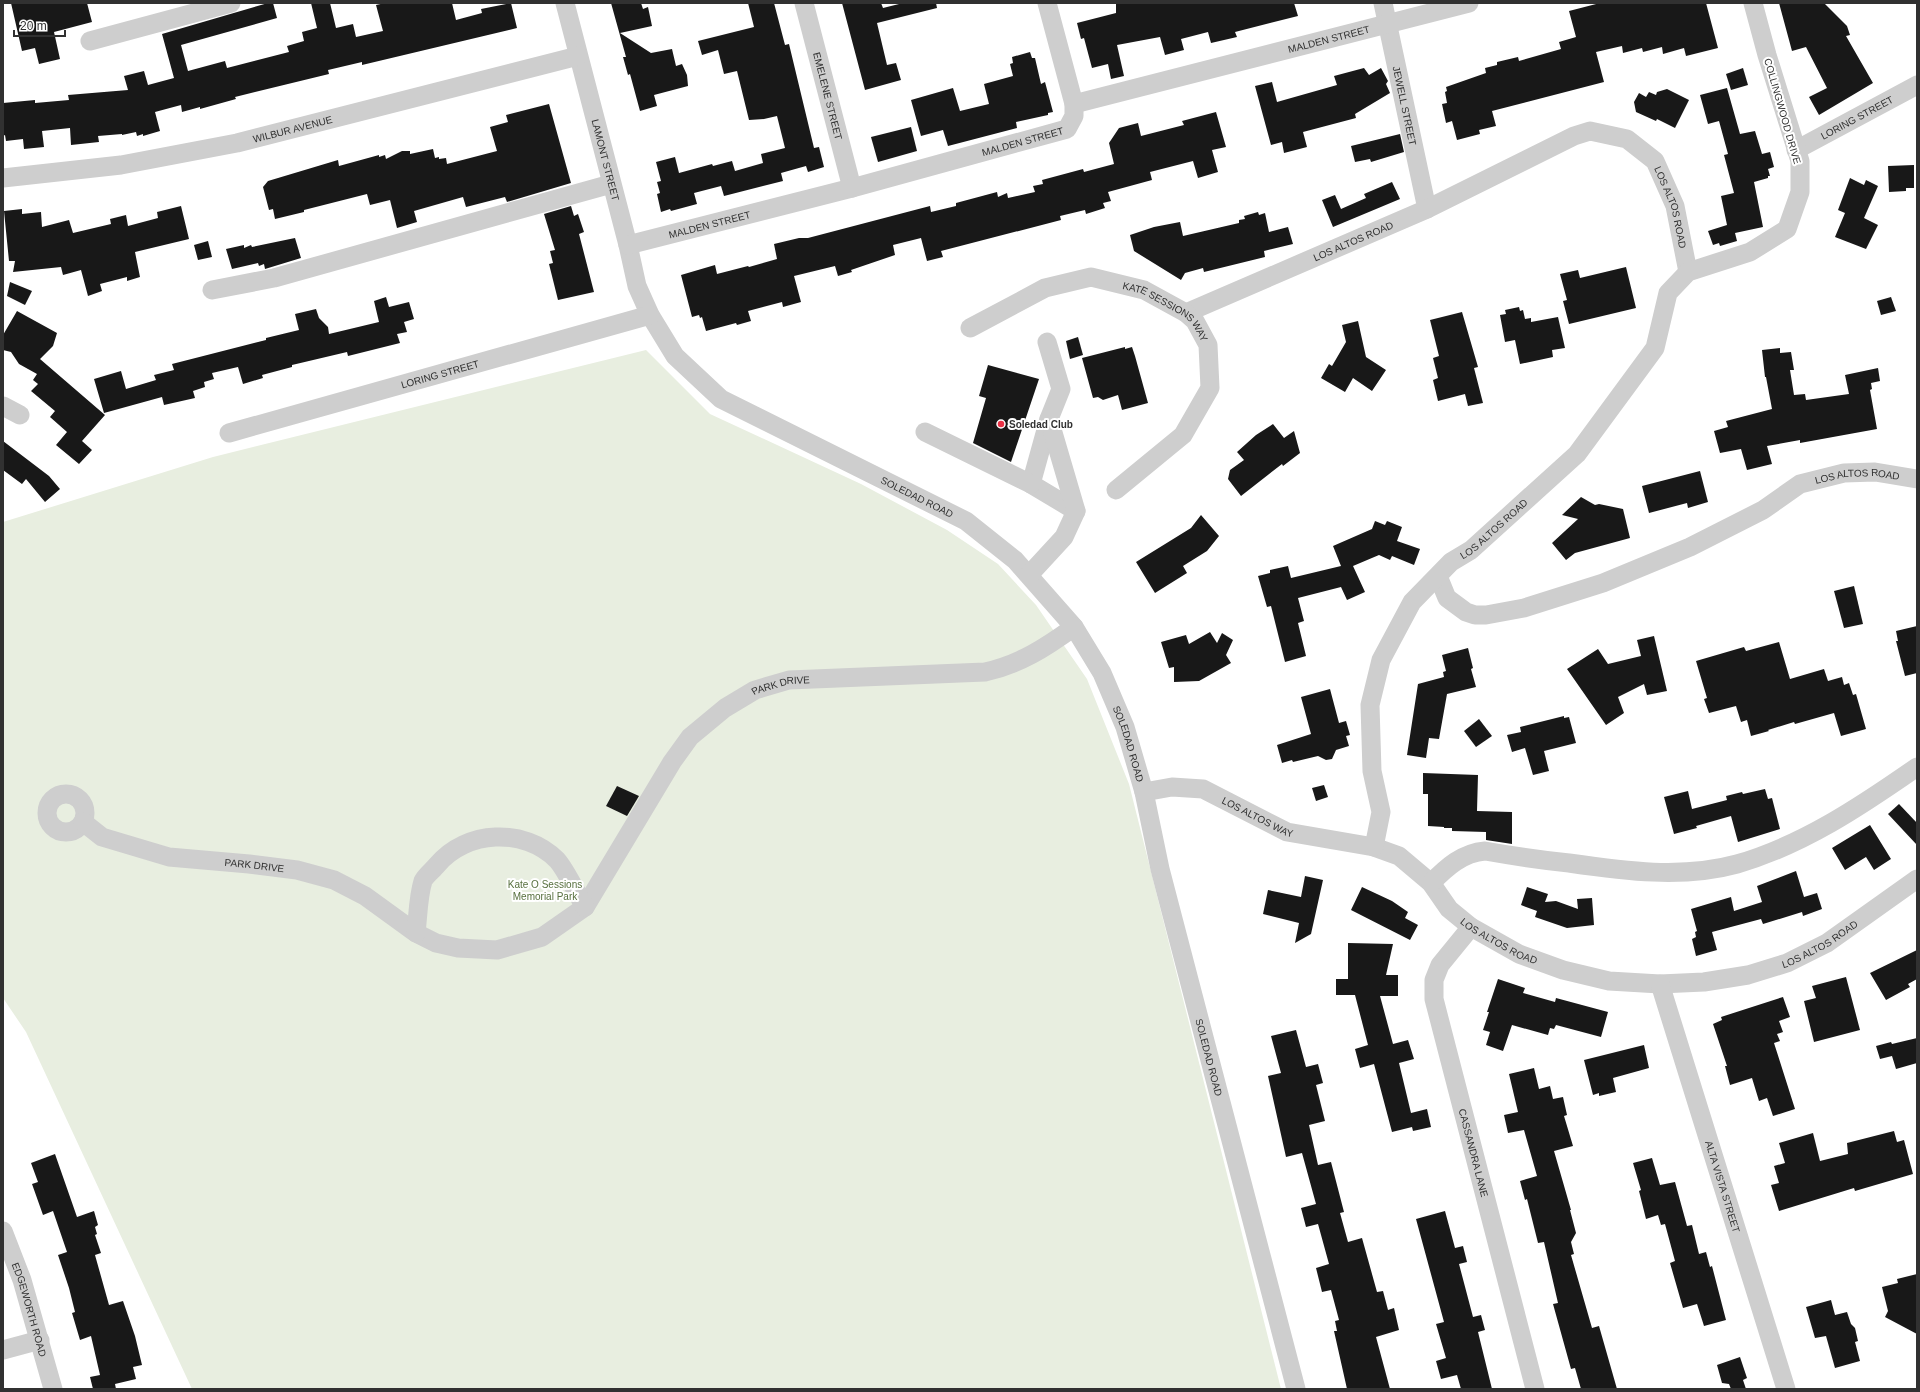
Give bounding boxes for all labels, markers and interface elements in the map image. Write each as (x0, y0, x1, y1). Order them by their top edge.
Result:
scale bar (14, 12, 65, 38)
text: 20 m (20, 19, 47, 33)
street label: MALDEN STREET (1287, 24, 1371, 55)
street label: EMELENE STREET (811, 51, 844, 141)
street label: COLLINGWOOD DRIVE (1762, 57, 1803, 166)
street label: JEWELL STREET (1391, 65, 1418, 146)
street label: LORING STREET (1819, 94, 1895, 142)
street label: WILBUR AVENUE (252, 114, 334, 145)
street label: LAMONT STREET (589, 118, 621, 202)
street label: MALDEN STREET (981, 125, 1065, 158)
street label: LOS ALTOS ROAD (1652, 165, 1688, 249)
street label: MALDEN STREET (667, 209, 752, 240)
street label: LOS ALTOS ROAD (1312, 219, 1395, 263)
street label: KATE SESSIONS WAY (1121, 280, 1210, 344)
street label: LORING STREET (400, 358, 480, 391)
marker: Soledad Club (996, 419, 1006, 429)
place label: Soledad Club (1009, 419, 1073, 430)
street label: LOS ALTOS ROAD (1814, 467, 1900, 486)
street label: SOLEDAD ROAD (879, 475, 955, 520)
street label: LOS ALTOS ROAD (1458, 497, 1530, 561)
street label: PARK DRIVE (749, 674, 810, 697)
street label: SOLEDAD ROAD (1111, 704, 1146, 783)
street label: LOS ALTOS WAY (1220, 795, 1295, 839)
street label: PARK DRIVE (224, 857, 285, 874)
park label: Kate O Sessions Memorial Park (508, 879, 582, 902)
street label: LOS ALTOS ROAD (1458, 916, 1539, 966)
street label: LOS ALTOS ROAD (1781, 918, 1860, 970)
street label: SOLEDAD ROAD (1193, 1018, 1224, 1097)
street label: CASSANDRA LANE (1457, 1108, 1490, 1198)
street label: ALTA VISTA STREET (1703, 1139, 1742, 1234)
street label: EDGEWORTH ROAD (10, 1261, 48, 1358)

